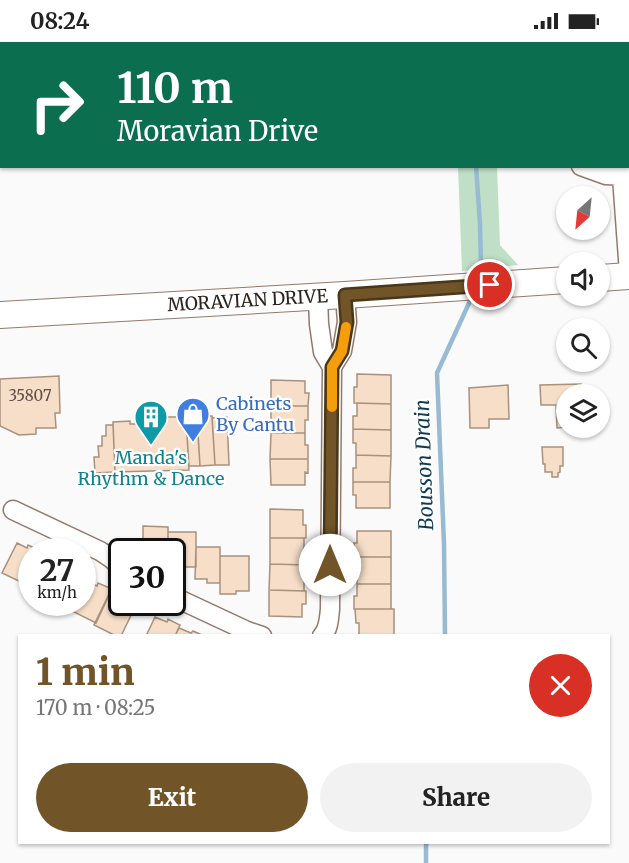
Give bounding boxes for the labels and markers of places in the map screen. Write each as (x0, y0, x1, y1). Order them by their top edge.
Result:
pin (464, 259, 515, 310)
place label: Cabinets By Cantu (216, 392, 294, 436)
shop icon: Cabinets By Cantu (175, 396, 211, 443)
building icon: Manda's Rhythm & Dance (133, 399, 169, 446)
place label: Manda's Rhythm & Dance (78, 446, 224, 490)

